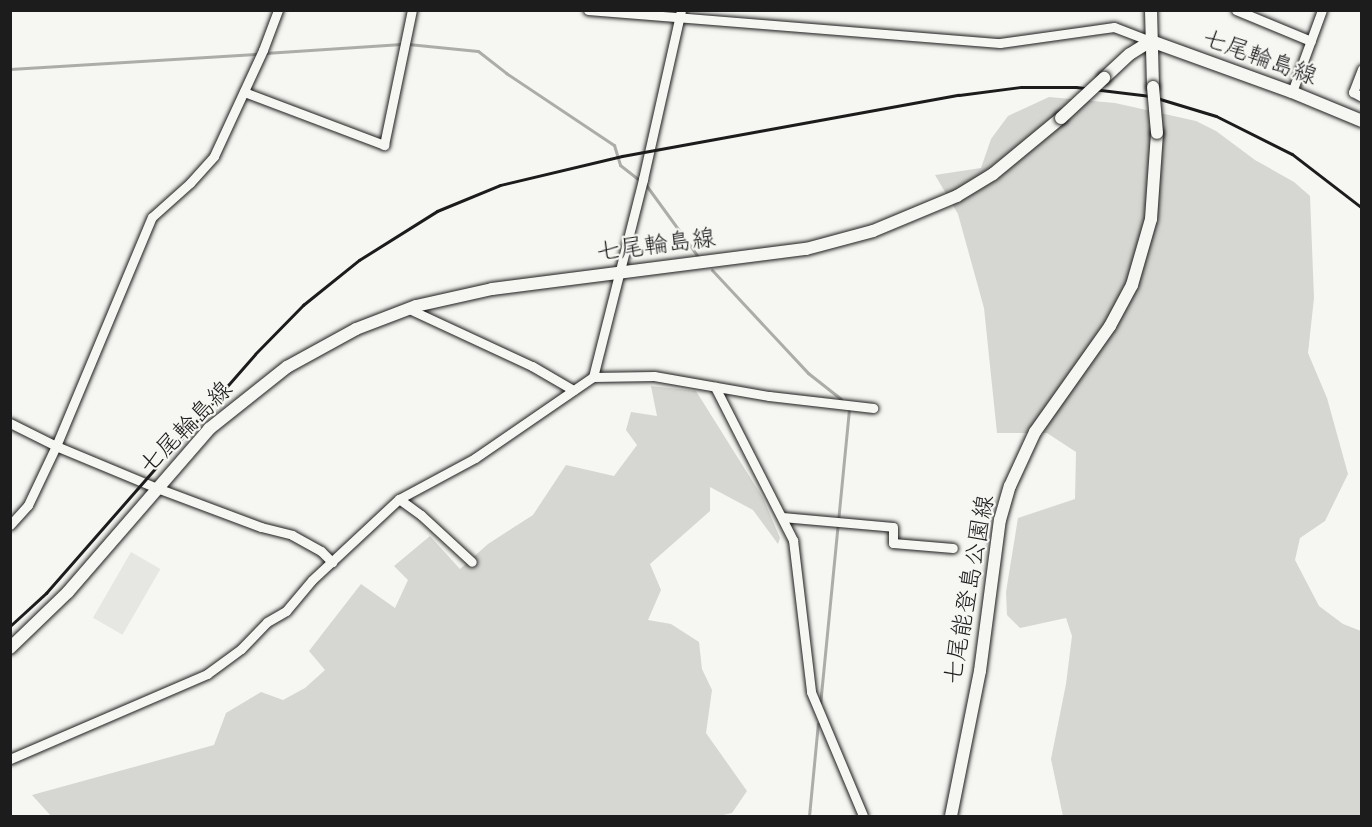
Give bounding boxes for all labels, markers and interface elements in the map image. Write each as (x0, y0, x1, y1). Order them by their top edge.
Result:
street label: 七尾輪島線 (1198, 25, 1320, 93)
street label: 七尾輪島線 (595, 225, 717, 269)
street label: 七尾輪島線 (134, 376, 240, 482)
street label: 七尾能登島公園線 (940, 493, 1002, 687)

